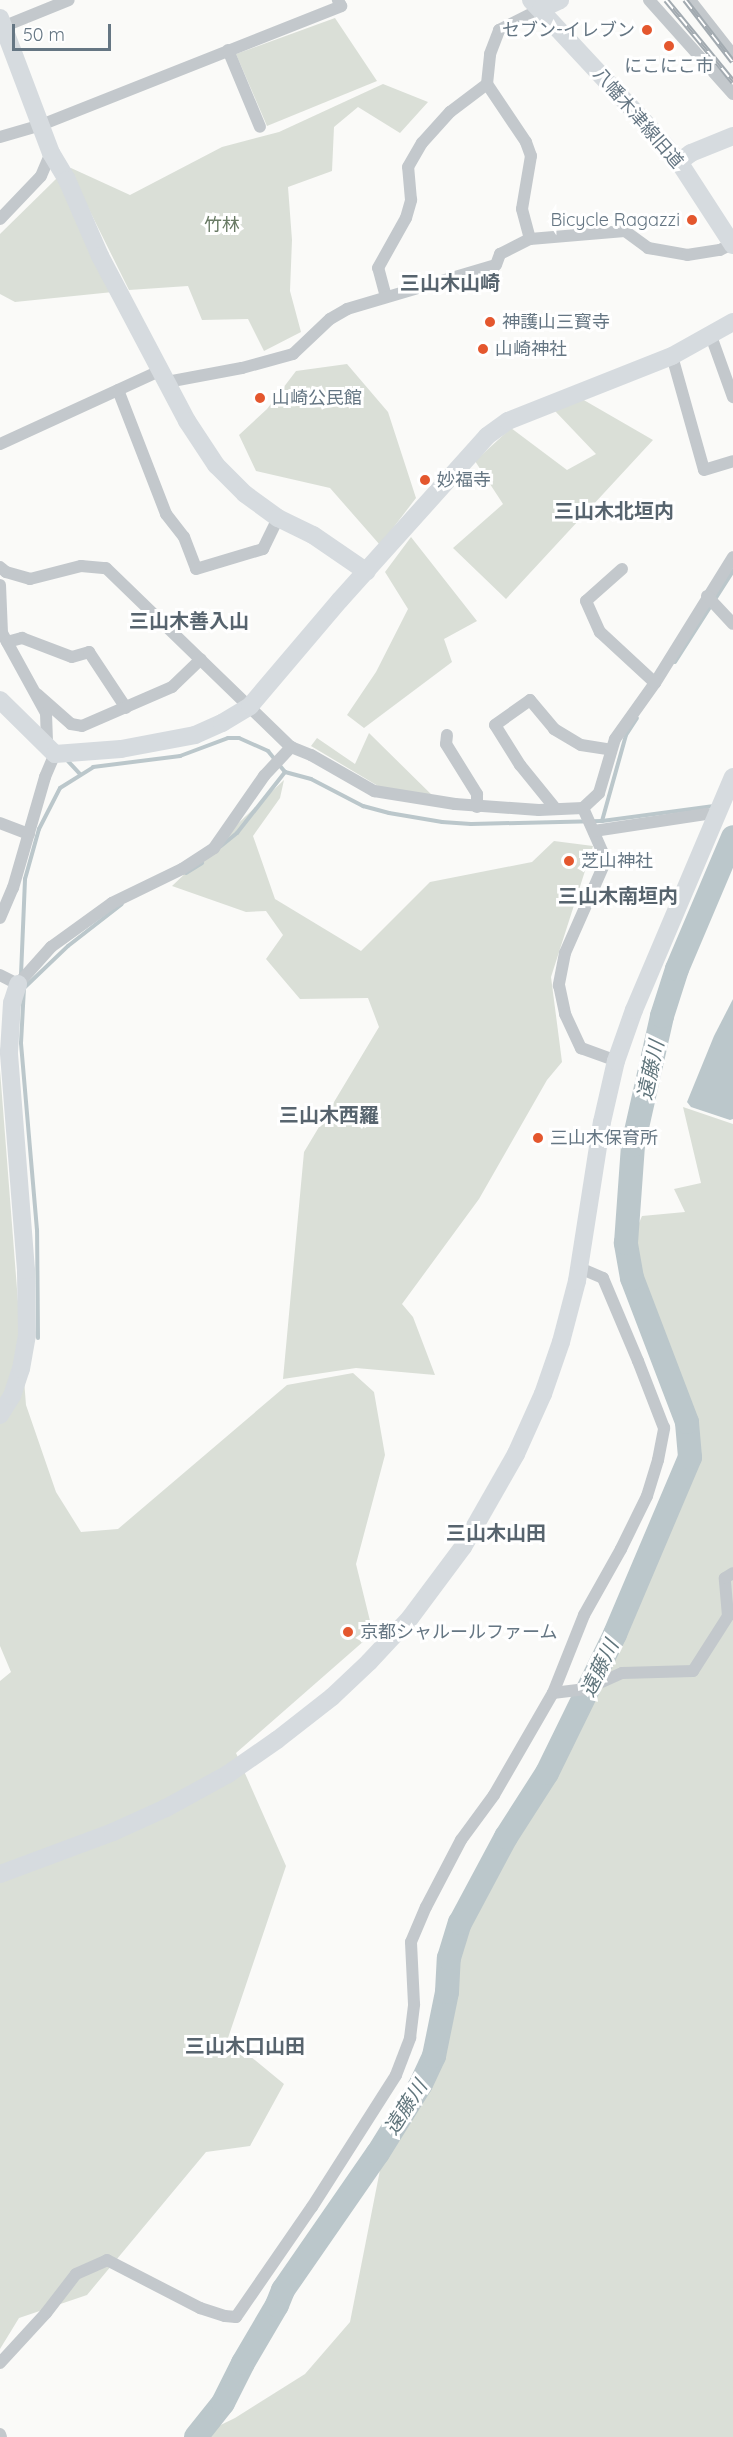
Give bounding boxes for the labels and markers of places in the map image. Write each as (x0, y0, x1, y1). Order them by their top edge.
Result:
place label: セブン-イレブン (502, 19, 635, 41)
marker: セブン-イレブン (640, 23, 654, 37)
marker: にこにこ市 (662, 39, 676, 53)
place label: にこにこ市 (624, 55, 714, 77)
place label: Bicycle Ragazzi (550, 209, 680, 231)
marker: Bicycle Ragazzi (685, 213, 699, 227)
place label: 神護山三寳寺 (502, 311, 610, 333)
marker: 神護山三寳寺 (483, 315, 497, 329)
place label: 山崎神社 (495, 338, 567, 360)
marker: 山崎神社 (476, 342, 490, 356)
place label: 山崎公民館 (272, 387, 362, 409)
marker: 山崎公民館 (253, 391, 267, 405)
place label: 妙福寺 (437, 469, 491, 491)
marker: 妙福寺 (418, 473, 432, 487)
place label: 芝山神社 (581, 850, 653, 872)
marker: 芝山神社 (562, 854, 576, 868)
place label: 三山木保育所 (550, 1127, 658, 1149)
marker: 三山木保育所 (531, 1131, 545, 1145)
place label: 京都シャルールファーム (360, 1621, 558, 1643)
marker: 京都シャルールファーム (341, 1625, 355, 1639)

